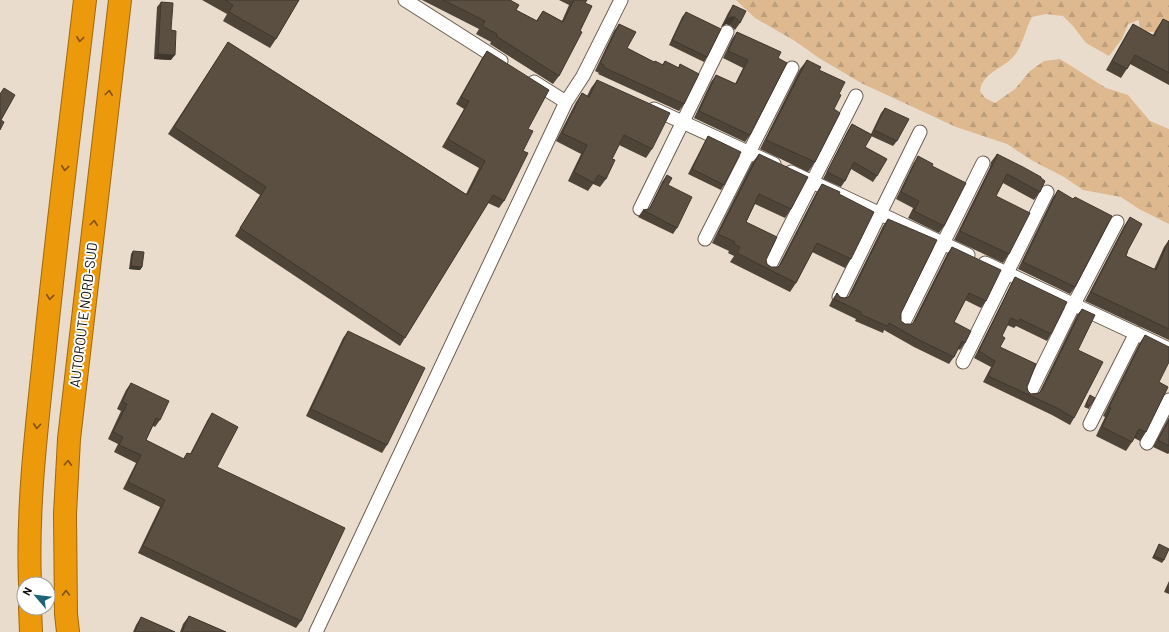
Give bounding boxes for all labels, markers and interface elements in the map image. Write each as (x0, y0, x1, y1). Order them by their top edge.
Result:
one-way arrow (76, 36, 85, 42)
one-way arrow (104, 90, 113, 97)
one-way arrow (61, 165, 70, 171)
one-way arrow (89, 220, 98, 226)
street label: AUTOROUTE NORD-SUD (66, 242, 100, 388)
one-way arrow (46, 294, 55, 300)
one-way arrow (33, 423, 42, 429)
one-way arrow (63, 460, 72, 466)
north arrow (16, 576, 56, 616)
text: N (19, 585, 34, 597)
one-way arrow (62, 590, 70, 596)

